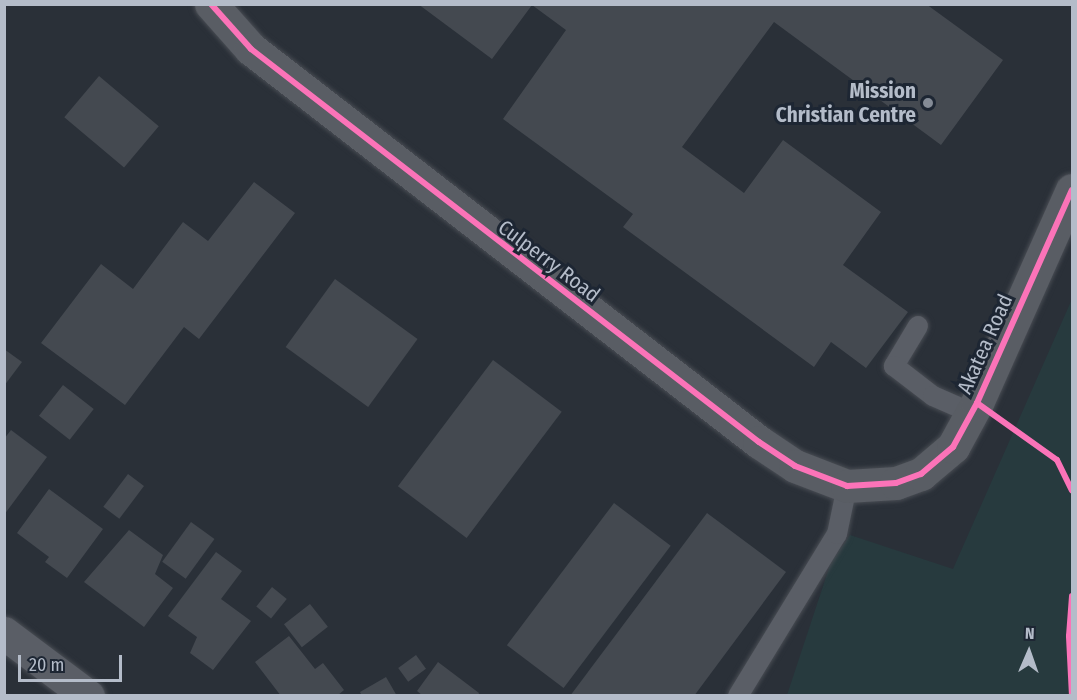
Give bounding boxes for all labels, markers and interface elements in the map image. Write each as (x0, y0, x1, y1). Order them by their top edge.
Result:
place label: Mission Christian Centre (776, 78, 916, 128)
marker: Mission Christian Centre (921, 96, 935, 110)
street label: Culperry Road (493, 215, 605, 307)
street label: Akatea Road (952, 290, 1018, 398)
north arrow (999, 622, 1059, 682)
text: N (1025, 624, 1035, 643)
scale bar (21, 643, 124, 681)
text: 20 m (29, 654, 64, 676)

